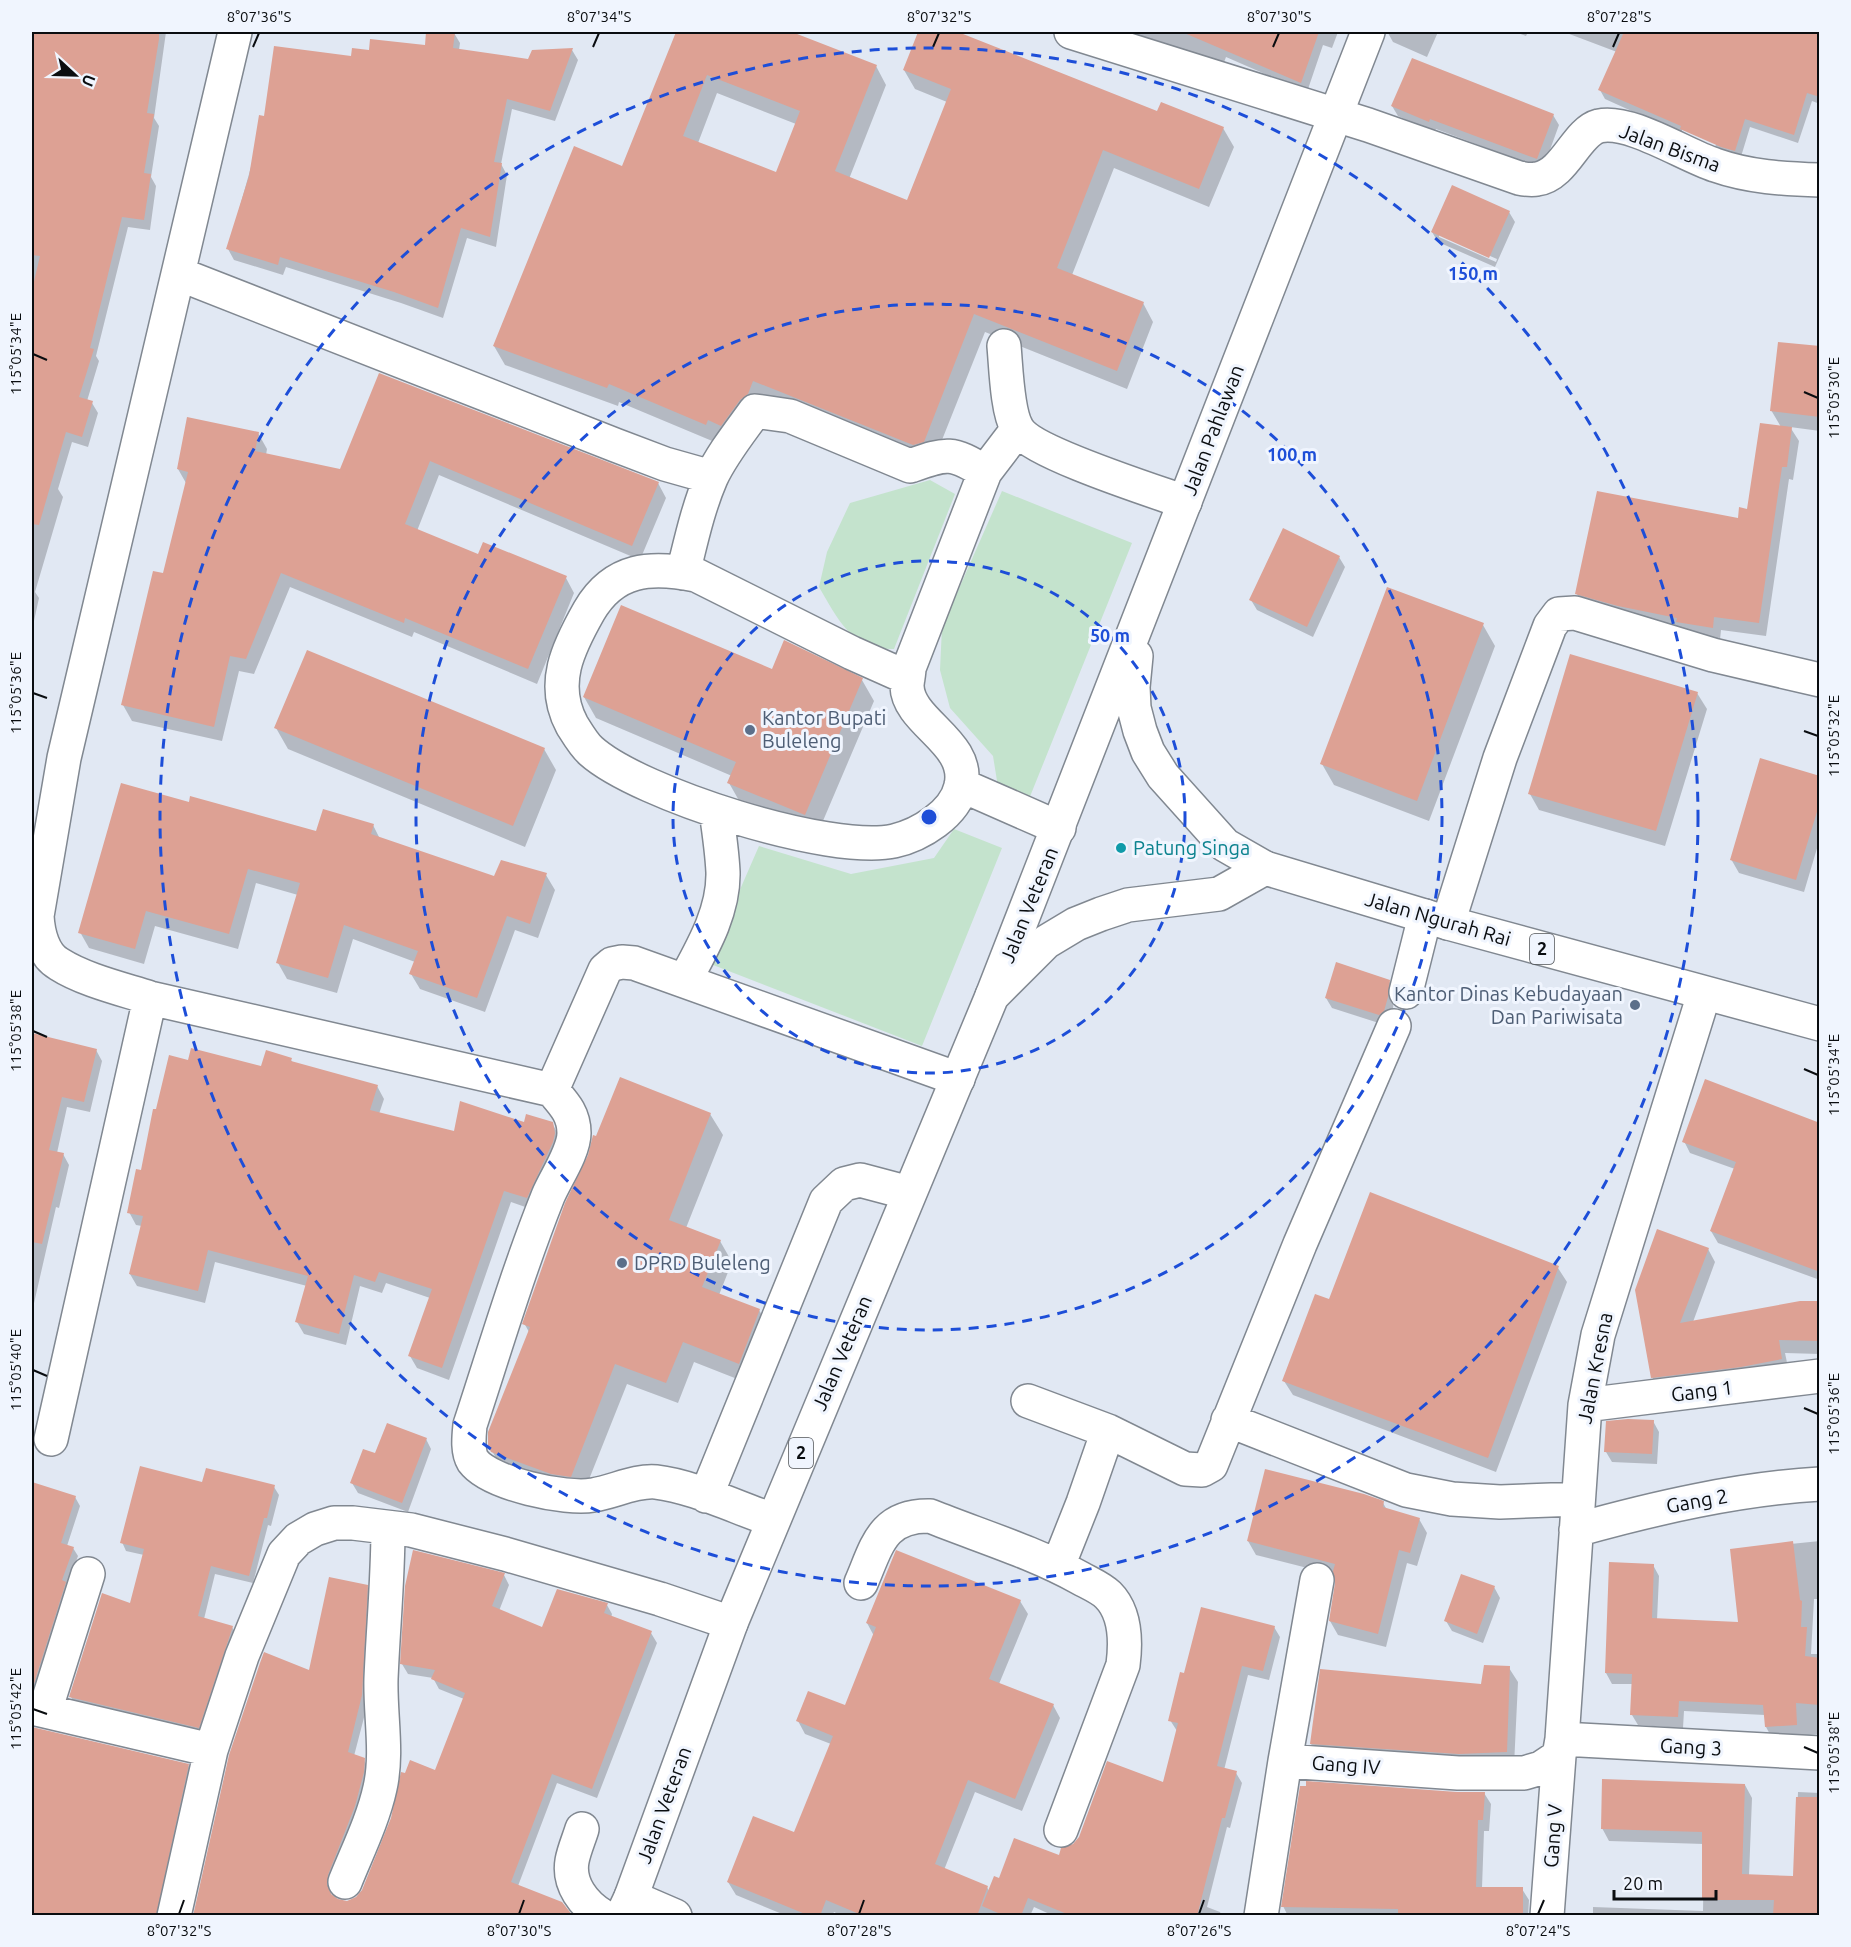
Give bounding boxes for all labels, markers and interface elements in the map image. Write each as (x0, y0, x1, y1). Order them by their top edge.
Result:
text: 8°07'36"S (227, 8, 291, 25)
text: 8°07'34"S (567, 8, 631, 25)
text: 8°07'32"S (907, 8, 971, 25)
text: 8°07'30"S (1247, 8, 1311, 25)
text: 8°07'28"S (1587, 8, 1651, 25)
north arrow (45, 45, 105, 105)
text: U (78, 72, 99, 89)
street label: Jalan Bisma (1617, 119, 1724, 176)
text: 150 m (1448, 263, 1498, 283)
text: 115°05'34"E (7, 313, 24, 395)
text: 115°05'30"E (1825, 357, 1842, 439)
street label: Jalan Pahlawan (1177, 361, 1248, 498)
text: 100 m (1267, 444, 1317, 464)
text: 50 m (1090, 625, 1130, 645)
text: 115°05'36"E (7, 652, 24, 734)
text: 115°05'32"E (1825, 695, 1842, 777)
place label: Kantor Bupati Buleleng (762, 706, 886, 752)
marker: Kantor Bupati Buleleng (743, 723, 757, 737)
centre of rings (919, 807, 939, 827)
place label: Patung Singa (1133, 836, 1250, 859)
marker: Patung Singa (1114, 841, 1128, 855)
street label: Jalan Veteran (995, 844, 1062, 966)
street label: Jalan Ngurah Rai (1363, 887, 1514, 950)
road number: 2 (1530, 934, 1554, 964)
place label: Kantor Dinas Kebudayaan Dan Pariwisata (1394, 982, 1623, 1028)
text: 115°05'38"E (7, 990, 24, 1072)
marker: Kantor Dinas Kebudayaan Dan Pariwisata (1628, 998, 1642, 1012)
text: 115°05'34"E (1825, 1034, 1842, 1116)
place label: DPRD Buleleng (634, 1251, 771, 1274)
marker: DPRD Buleleng (615, 1256, 629, 1270)
street label: Jalan Veteran (807, 1292, 876, 1414)
street label: Jalan Kresna (1572, 1310, 1617, 1425)
text: 115°05'40"E (7, 1329, 24, 1411)
text: 115°05'36"E (1825, 1373, 1842, 1455)
street label: Gang 1 (1670, 1375, 1734, 1406)
road number: 2 (789, 1438, 813, 1468)
street label: Gang 2 (1664, 1484, 1730, 1517)
text: 115°05'42"E (7, 1668, 24, 1750)
text: 115°05'38"E (1825, 1712, 1842, 1794)
street label: Gang 3 (1659, 1733, 1723, 1760)
street label: Jalan Veteran (632, 1743, 695, 1866)
street label: Gang IV (1311, 1751, 1381, 1778)
street label: Gang V (1539, 1803, 1566, 1869)
scale bar (1614, 1863, 1716, 1901)
text: 20 m (1623, 1873, 1663, 1893)
text: 8°07'32"S (147, 1922, 211, 1939)
text: 8°07'30"S (487, 1922, 551, 1939)
text: 8°07'28"S (827, 1922, 891, 1939)
text: 8°07'26"S (1167, 1922, 1231, 1939)
text: 8°07'24"S (1506, 1922, 1570, 1939)

